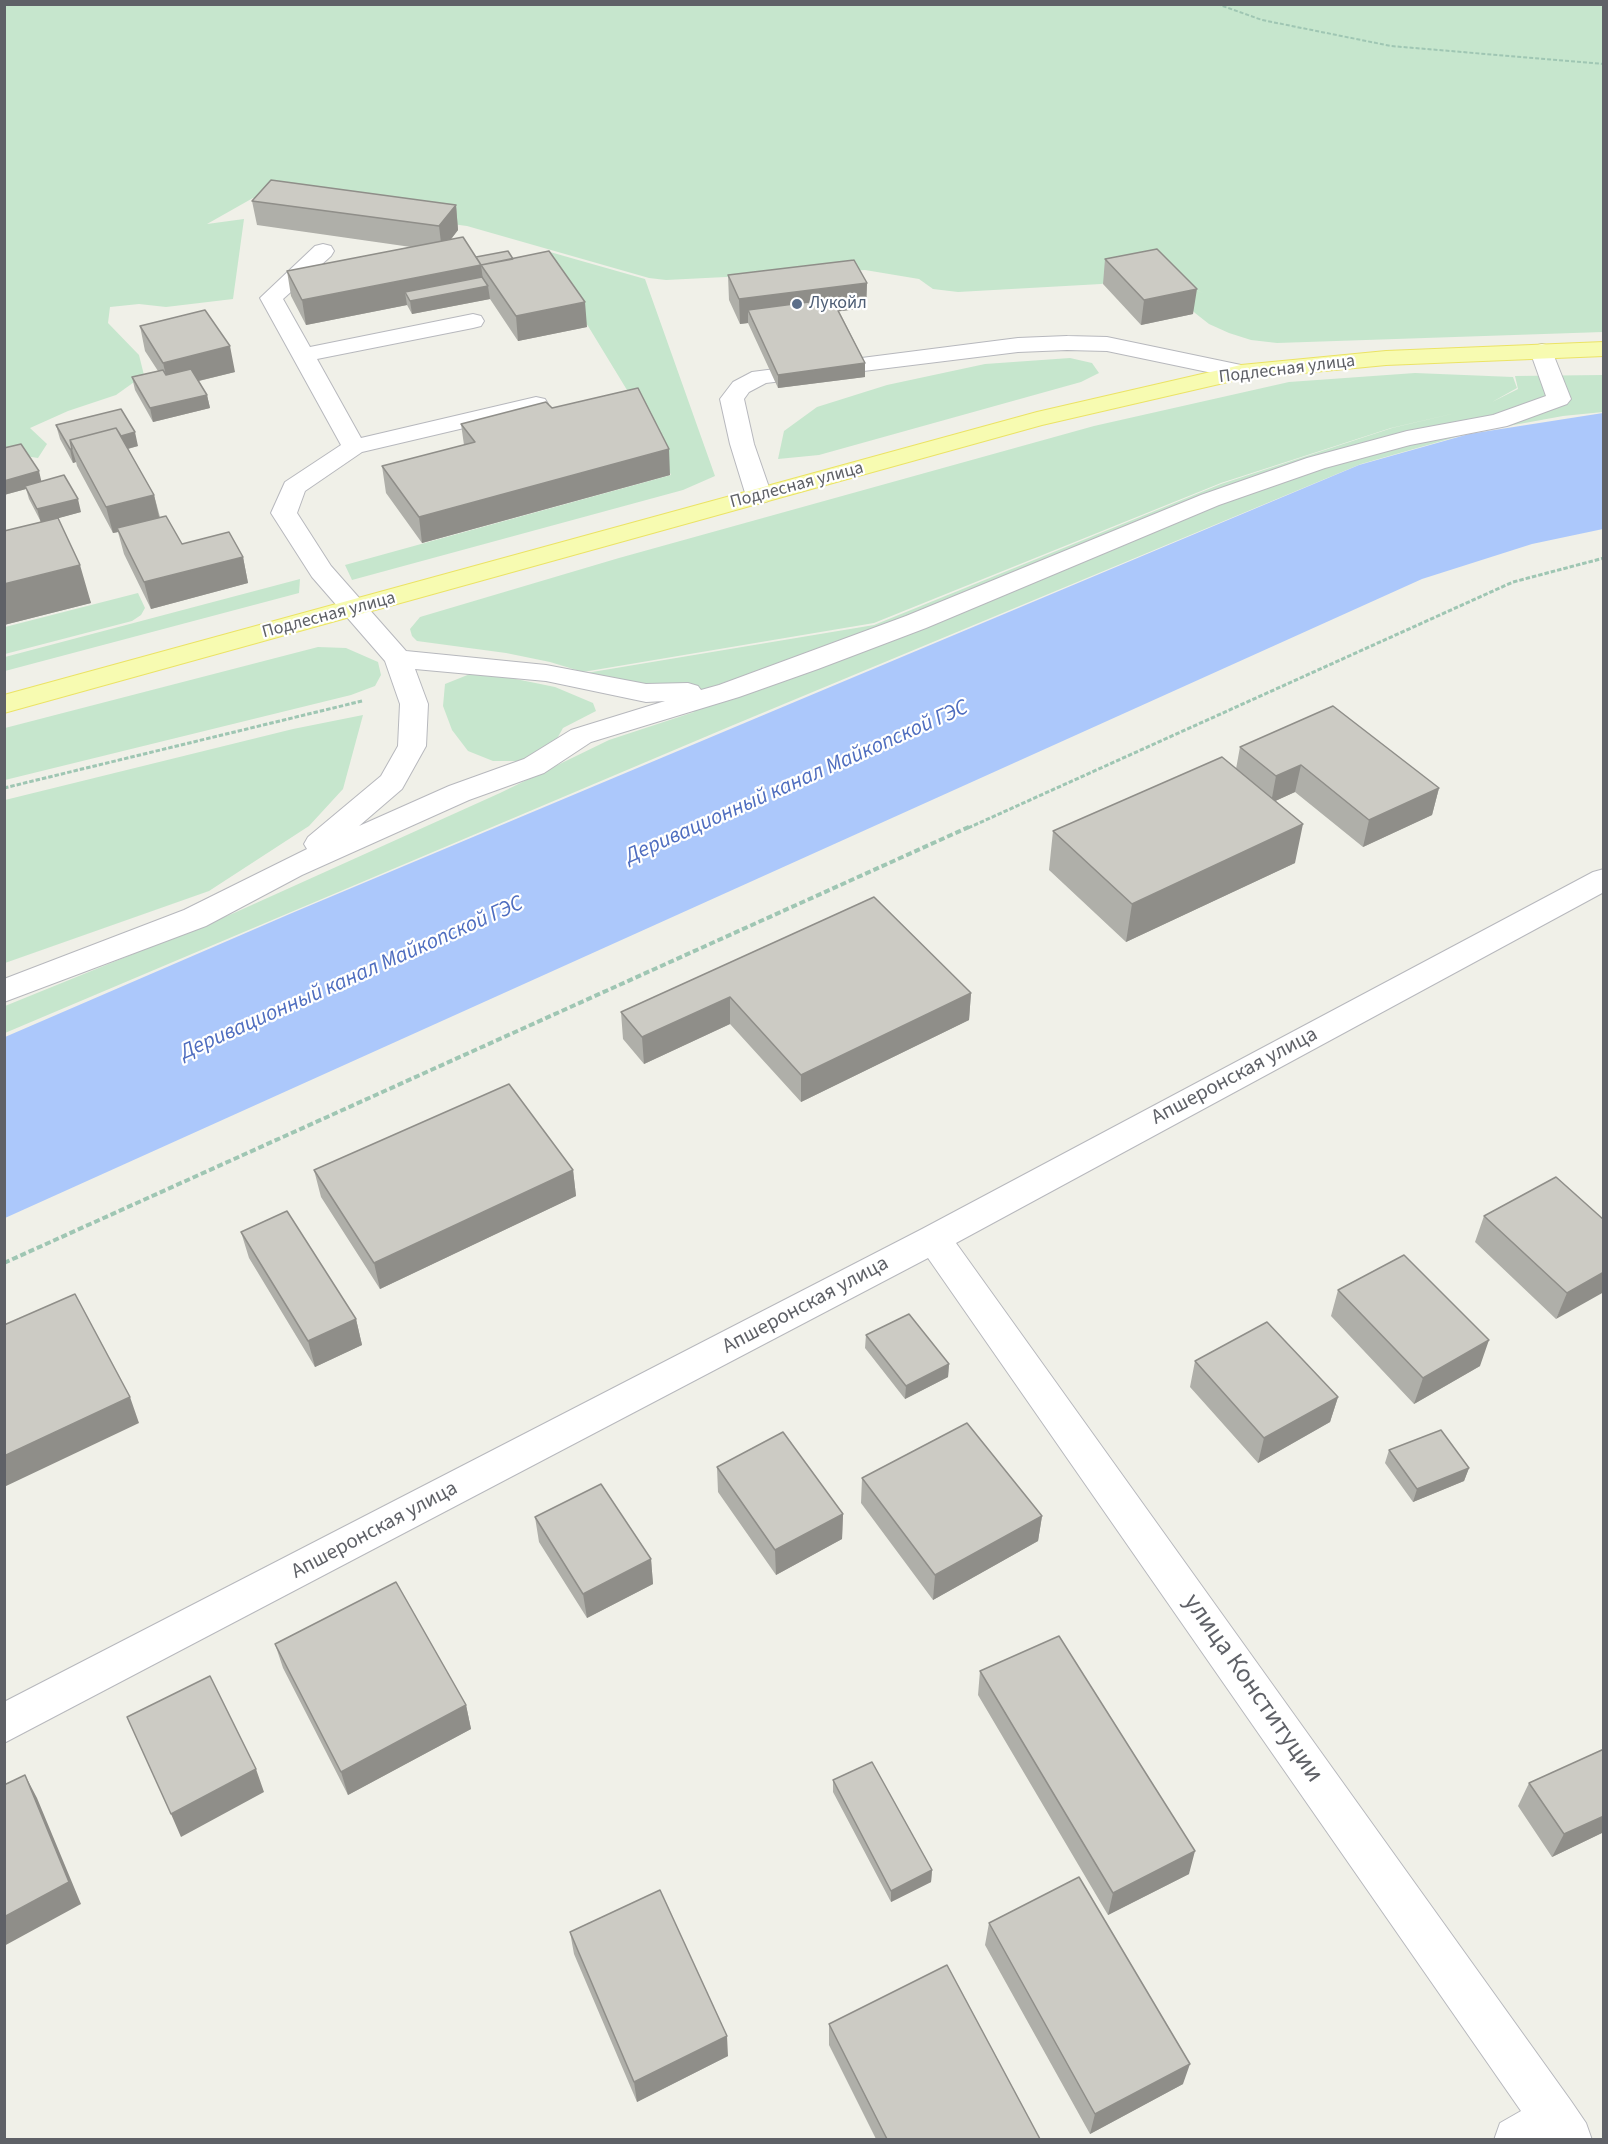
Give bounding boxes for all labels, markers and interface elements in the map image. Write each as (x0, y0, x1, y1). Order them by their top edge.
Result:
place label: Лукойл (809, 293, 867, 315)
marker: Лукойл (790, 297, 804, 311)
street label: Подлесная улица (1218, 351, 1356, 389)
street label: Подлесная улица (728, 458, 866, 514)
street label: Подлесная улица (260, 588, 398, 644)
water label: Деривационный канал Майкопской ГЭС (621, 695, 973, 871)
water label: Деривационный канал Майкопской ГЭС (176, 891, 528, 1067)
street label: Апшеронская улица (1148, 1023, 1322, 1131)
street label: Апшеронская улица (719, 1252, 893, 1360)
street label: Апшеронская улица (288, 1477, 462, 1585)
street label: улица Конституции (1175, 1589, 1329, 1789)

